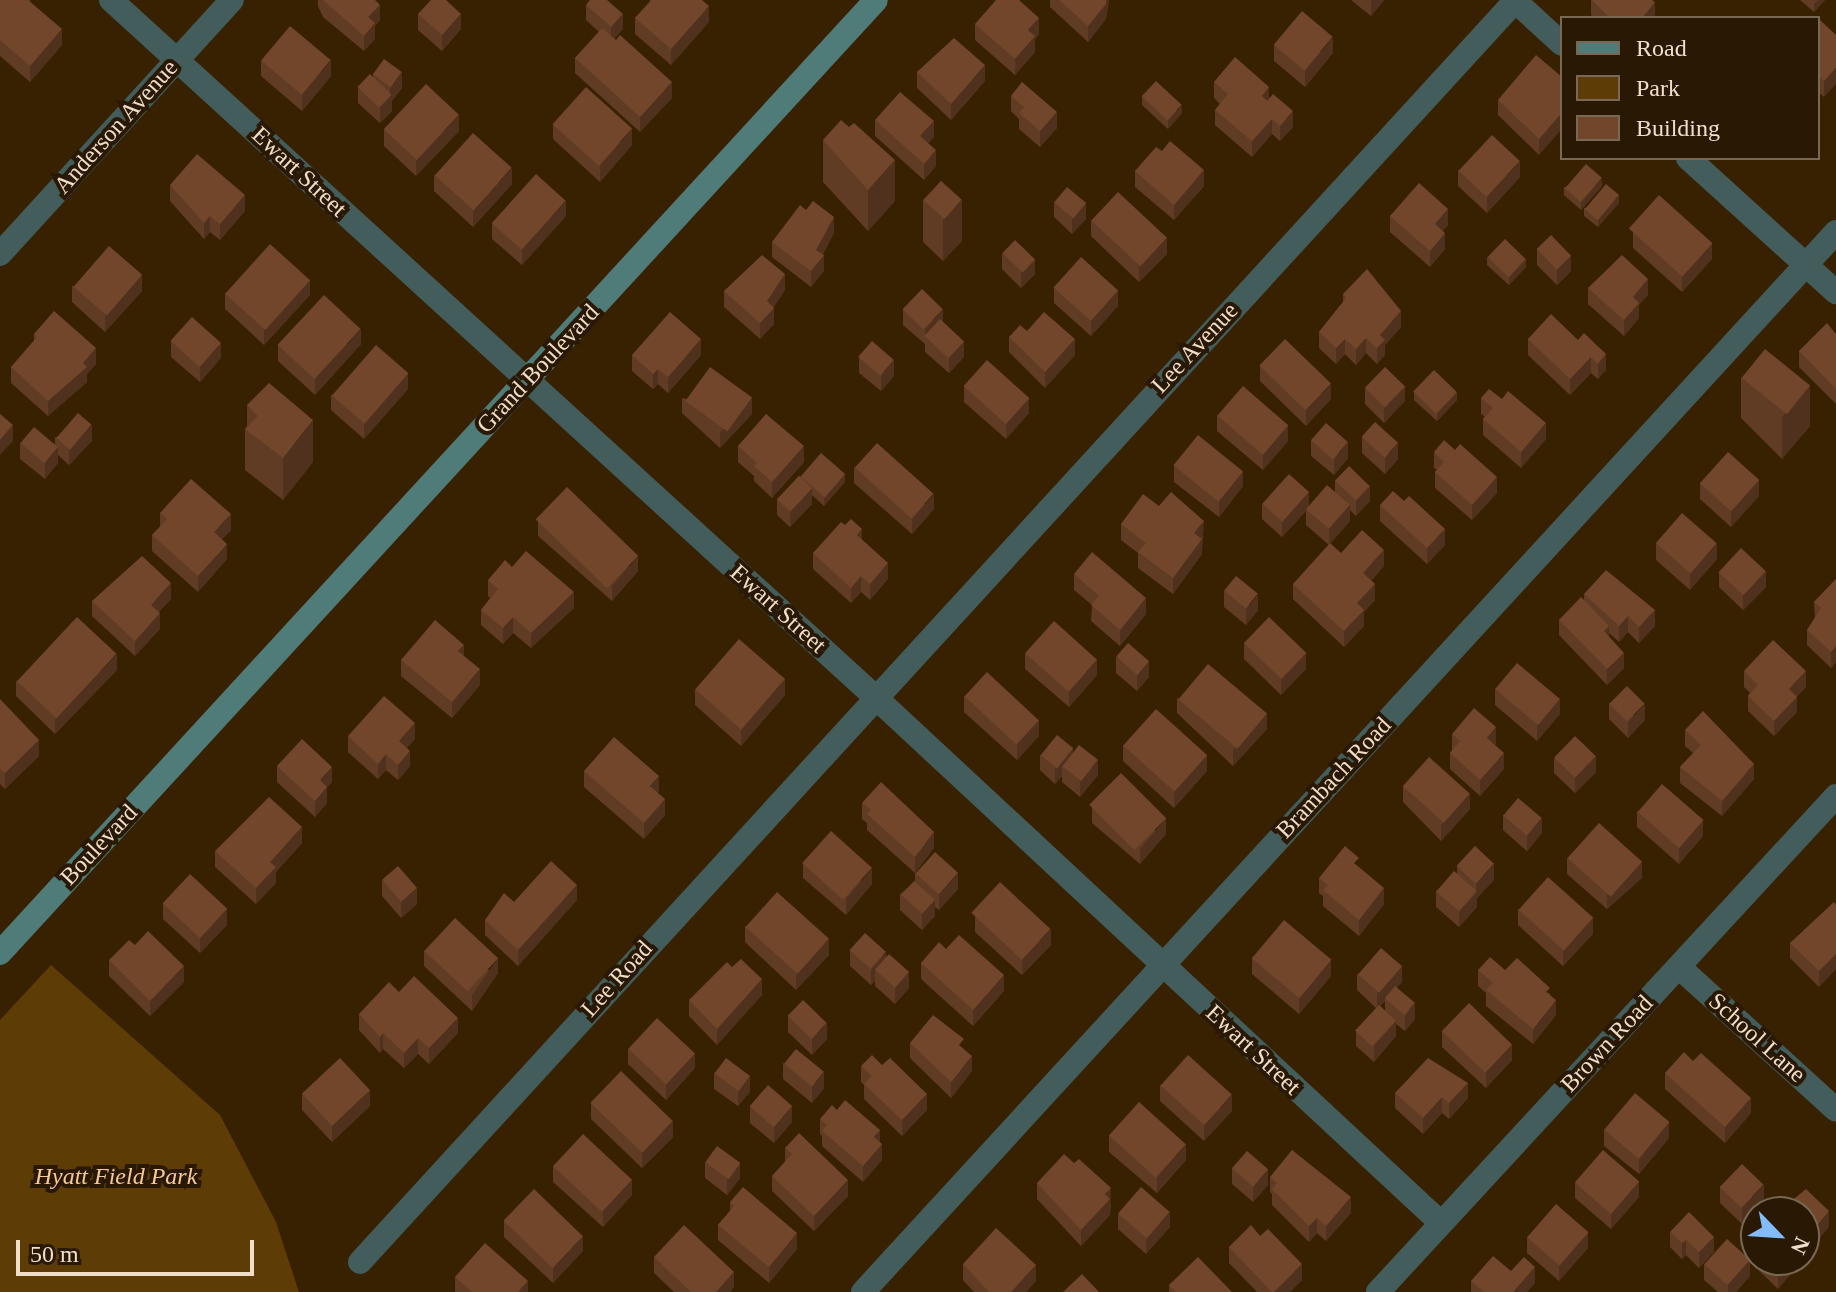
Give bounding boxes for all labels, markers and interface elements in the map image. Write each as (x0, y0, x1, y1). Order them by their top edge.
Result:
legend (1560, 16, 1820, 160)
text: Road (1636, 35, 1687, 61)
street label: Anderson Avenue (48, 53, 184, 201)
text: Park (1636, 75, 1680, 101)
text: Building (1636, 115, 1720, 141)
street label: Ewart Street (246, 121, 352, 223)
street label: Lee Avenue (1145, 296, 1245, 400)
street label: Grand Boulevard (471, 298, 605, 440)
street label: Ewart Street (724, 558, 832, 660)
street label: Brambach Road (1271, 711, 1397, 845)
street label: Boulevard (54, 799, 144, 891)
street label: Lee Road (575, 935, 659, 1023)
street label: School Lane (1703, 987, 1811, 1089)
street label: Brown Road (1555, 990, 1659, 1098)
street label: Ewart Street (1200, 999, 1306, 1101)
park label: Hyatt Field Park (35, 1163, 197, 1191)
north arrow (1740, 1196, 1820, 1276)
scale bar (20, 1224, 258, 1274)
text: N (1786, 1233, 1815, 1258)
text: 50 m (30, 1241, 79, 1267)

